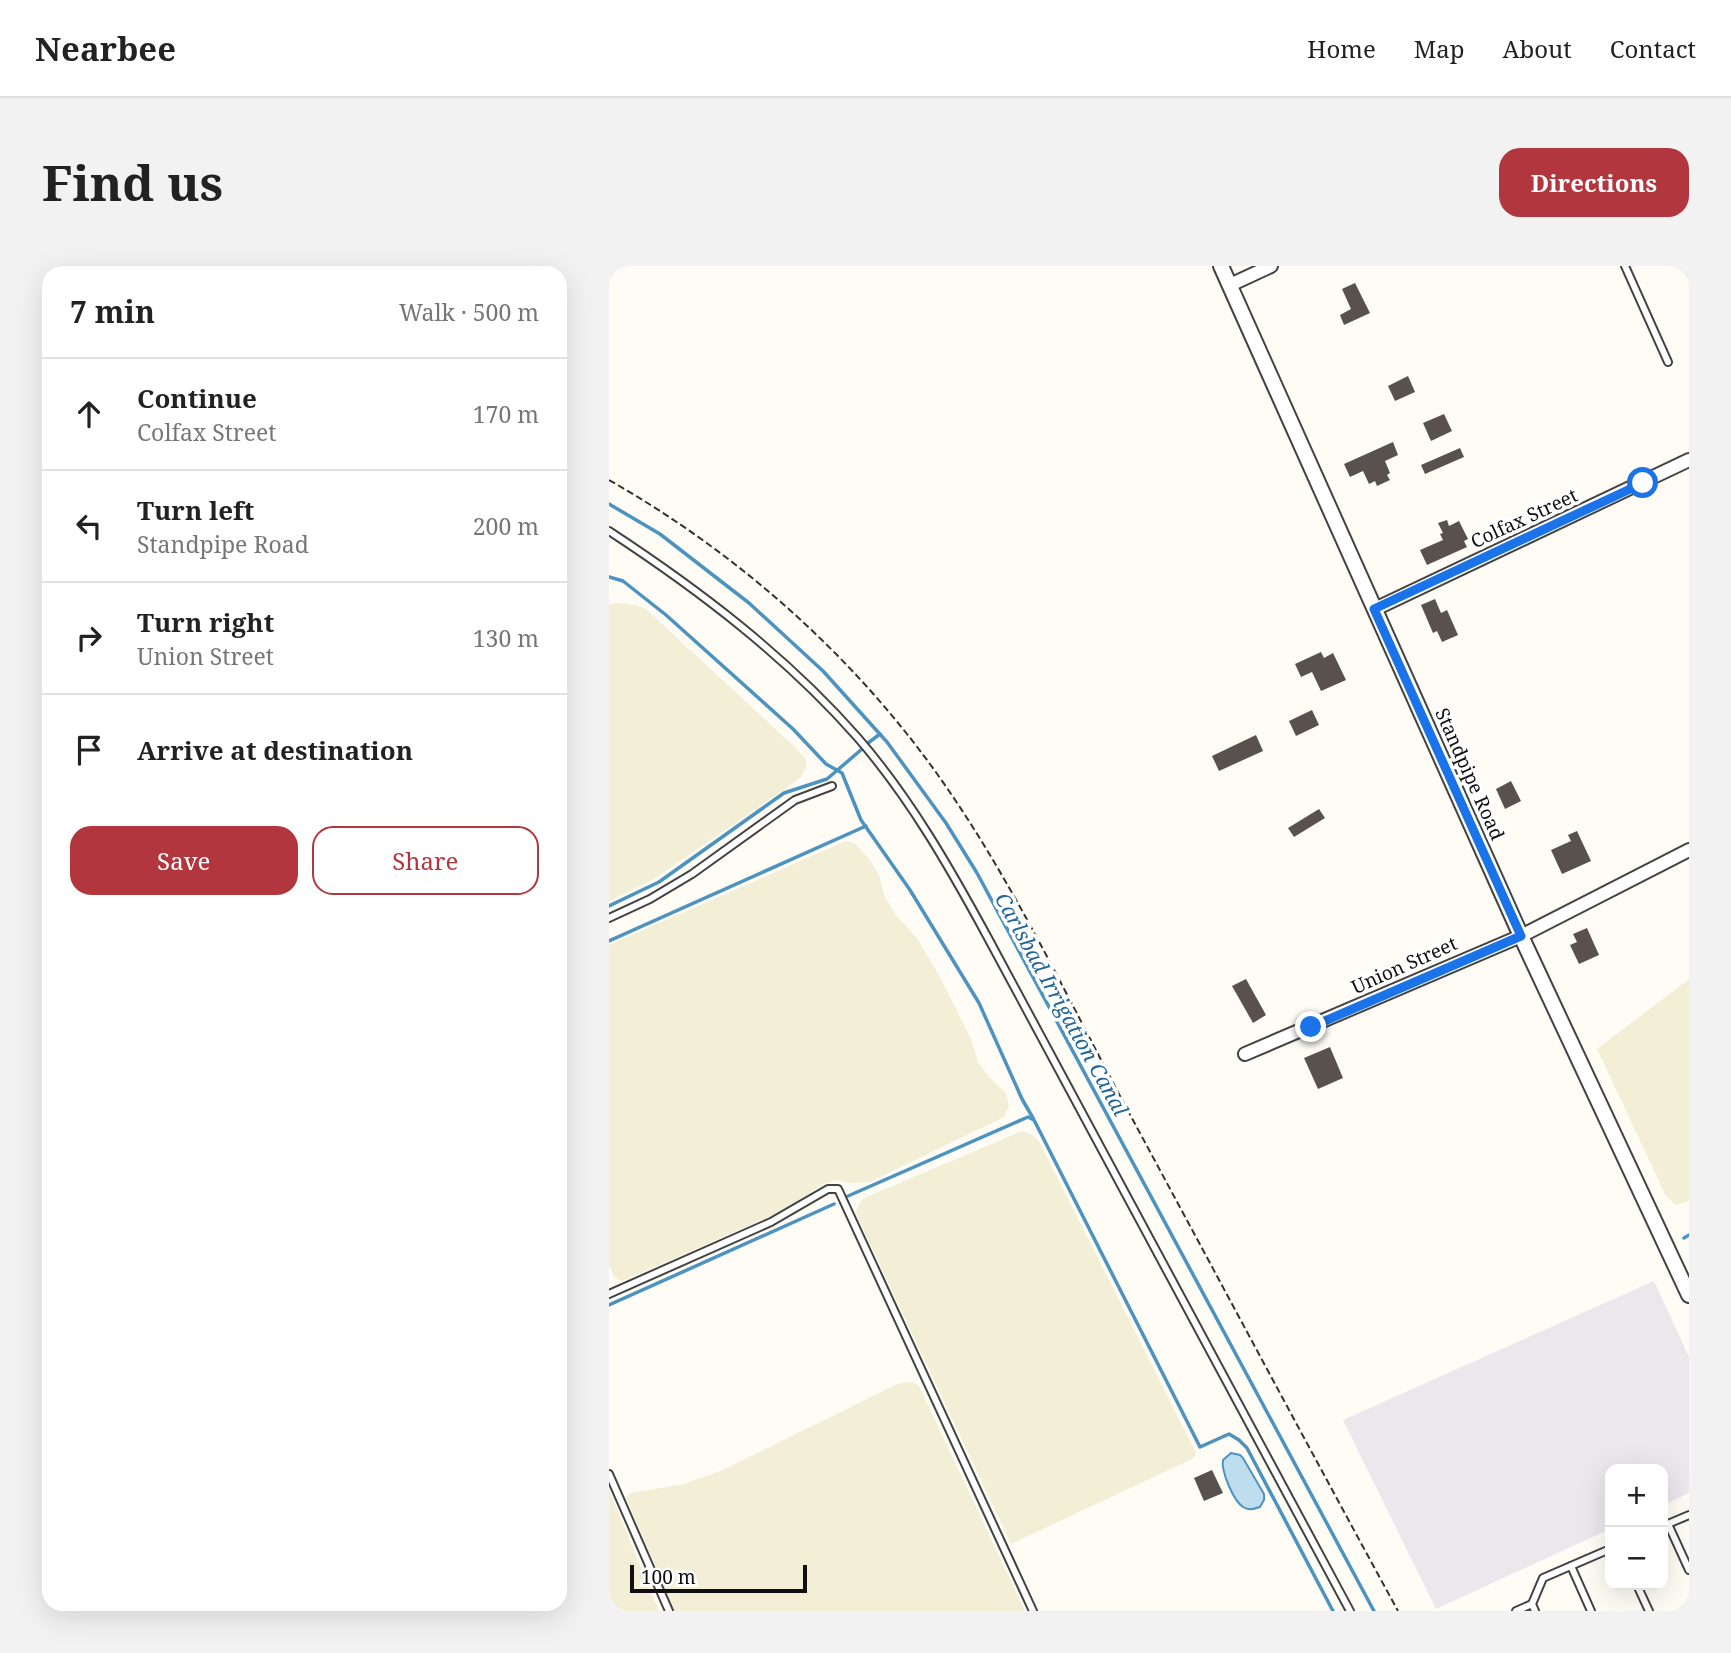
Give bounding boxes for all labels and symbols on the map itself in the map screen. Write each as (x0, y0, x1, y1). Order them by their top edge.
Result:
route start (1627, 467, 1658, 498)
street label: Colfax Street (1466, 482, 1582, 554)
street label: Standpipe Road (1429, 704, 1511, 844)
water label: Carlsbad Irrigation Canal (989, 887, 1135, 1121)
street label: Union Street (1347, 930, 1461, 1000)
route end (1295, 1011, 1326, 1042)
scale bar (630, 1562, 807, 1594)

